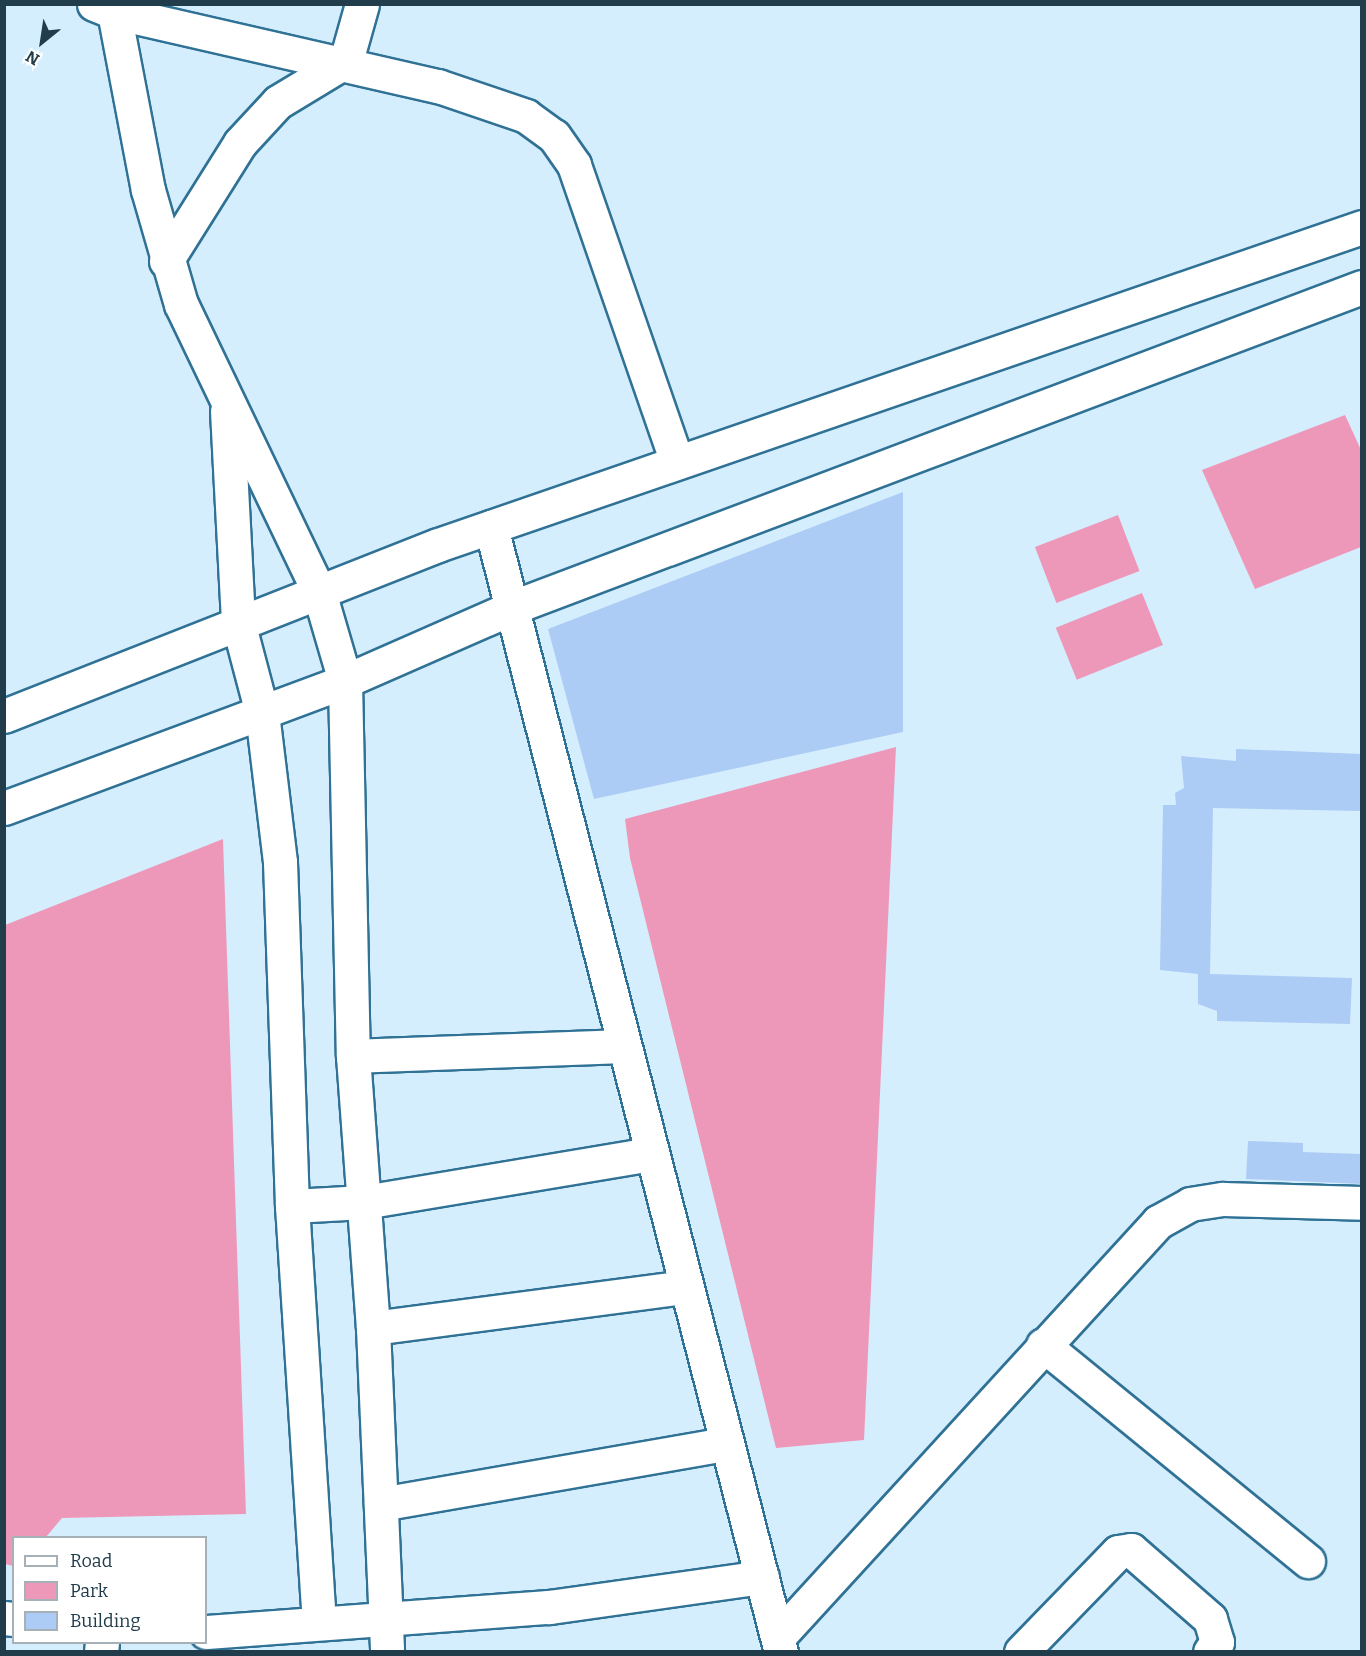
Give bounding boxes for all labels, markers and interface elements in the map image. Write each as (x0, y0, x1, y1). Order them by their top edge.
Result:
north arrow (12, 12, 72, 72)
text: N (23, 47, 43, 69)
legend (12, 1536, 207, 1644)
text: Road (70, 1550, 112, 1572)
text: Park (70, 1580, 108, 1602)
text: Building (70, 1610, 141, 1632)

